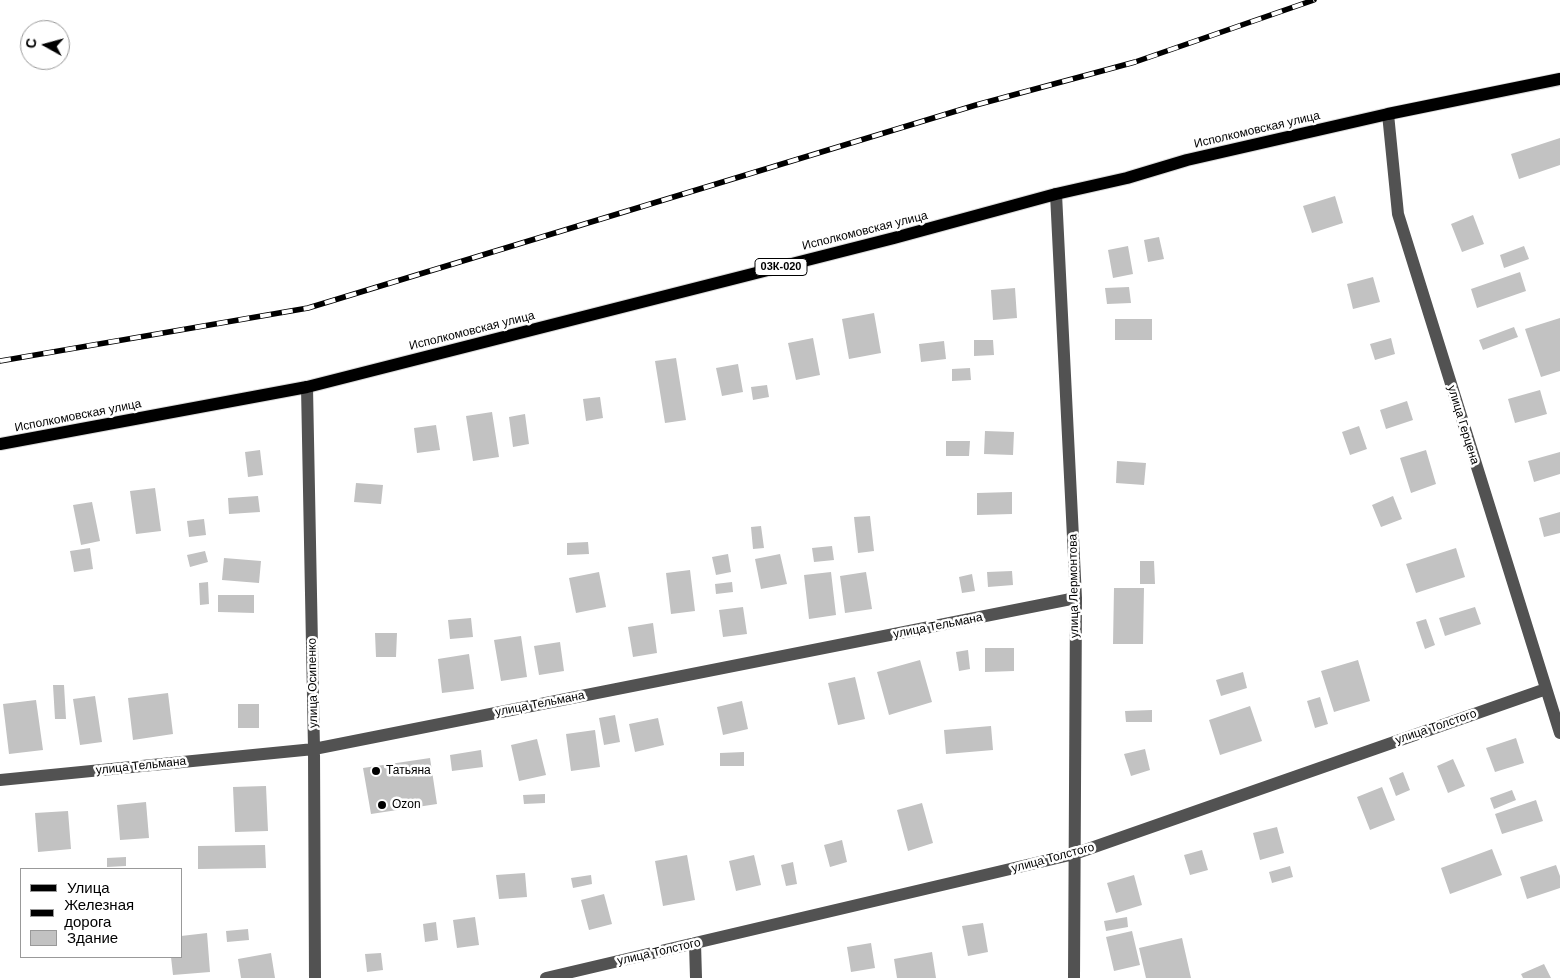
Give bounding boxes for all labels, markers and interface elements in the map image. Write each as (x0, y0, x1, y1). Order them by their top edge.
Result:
north arrow (20, 20, 70, 70)
text: С (23, 37, 40, 49)
street label: Исполкомовская улица (1193, 109, 1321, 151)
street label: Исполкомовская улица (801, 208, 929, 254)
road number: 03К-020 (755, 258, 807, 276)
street label: Исполкомовская улица (408, 308, 536, 354)
street label: улица Герцена (1444, 384, 1482, 466)
street label: Исполкомовская улица (13, 397, 143, 435)
street label: улица Лермонтова (1066, 534, 1082, 638)
street label: улица Тельмана (892, 610, 984, 642)
street label: улица Осипенко (305, 638, 321, 728)
street label: улица Тельмана (494, 688, 586, 720)
street label: улица Толстого (1393, 706, 1479, 748)
street label: улица Тельмана (95, 754, 187, 778)
place label: Татьяна (386, 764, 431, 778)
marker: Татьяна (370, 765, 382, 777)
place label: Ozon (392, 798, 421, 812)
marker: Ozon (376, 799, 388, 811)
street label: улица Толстого (1010, 840, 1096, 876)
legend (20, 868, 182, 958)
text: Улица (67, 879, 110, 896)
text: Железная дорога (64, 896, 134, 930)
text: Здание (67, 929, 118, 946)
street label: улица Толстого (616, 935, 702, 969)

